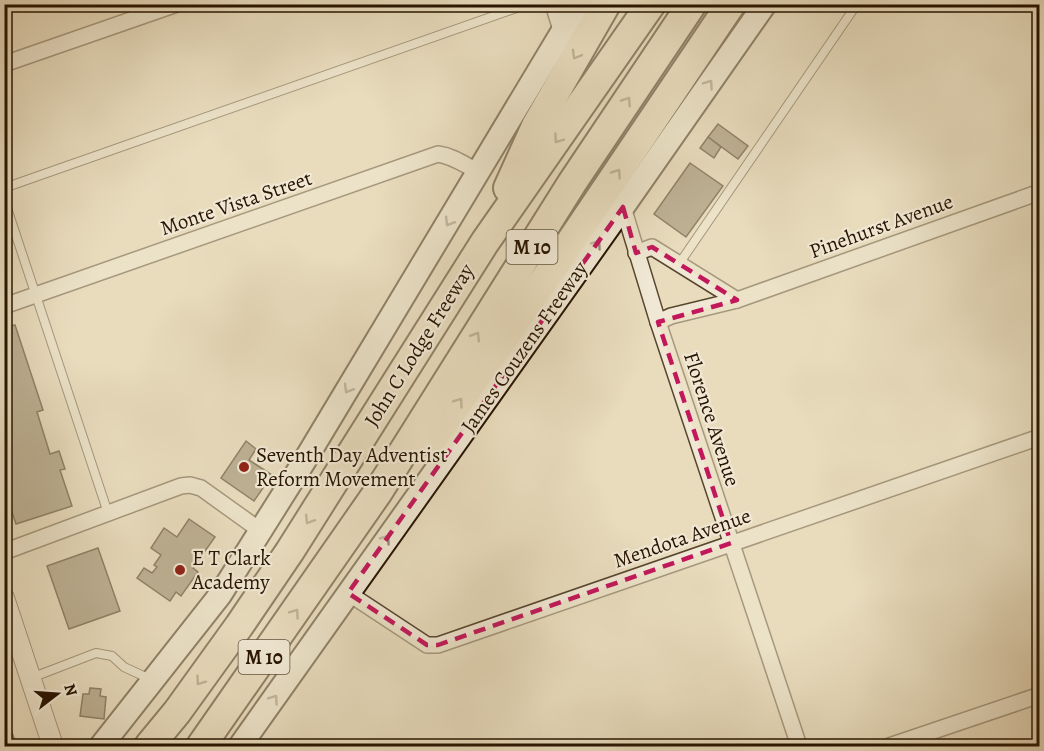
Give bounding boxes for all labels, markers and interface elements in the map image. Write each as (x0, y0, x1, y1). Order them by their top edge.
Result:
one-way arrow (572, 49, 584, 59)
one-way arrow (702, 80, 713, 91)
one-way arrow (620, 97, 631, 108)
one-way arrow (554, 132, 565, 143)
street label: Monte Vista Street (156, 164, 316, 242)
one-way arrow (610, 169, 621, 180)
street label: Pinehurst Avenue (805, 187, 957, 265)
one-way arrow (445, 216, 456, 226)
road number: M 10 (506, 230, 558, 264)
one-way arrow (590, 239, 601, 250)
street label: James Couzens Freeway (454, 255, 594, 438)
street label: John C Lodge Freeway (357, 258, 481, 432)
one-way arrow (469, 332, 481, 342)
street label: Florence Avenue (677, 348, 747, 490)
one-way arrow (344, 383, 356, 393)
one-way arrow (452, 398, 463, 409)
place label: Seventh Day Adventist Reform Movement (256, 441, 447, 493)
marker: Seventh Day Adventist Reform Movement (237, 460, 251, 474)
street label: Mendota Avenue (610, 501, 754, 575)
one-way arrow (305, 514, 317, 524)
one-way arrow (379, 535, 390, 546)
place label: E T Clark Academy (191, 544, 271, 596)
marker: E T Clark Academy (173, 563, 187, 577)
one-way arrow (288, 608, 299, 619)
road number: M 10 (238, 640, 290, 674)
north arrow (27, 664, 87, 724)
one-way arrow (196, 674, 207, 685)
text: N (58, 681, 83, 699)
one-way arrow (267, 694, 278, 705)

